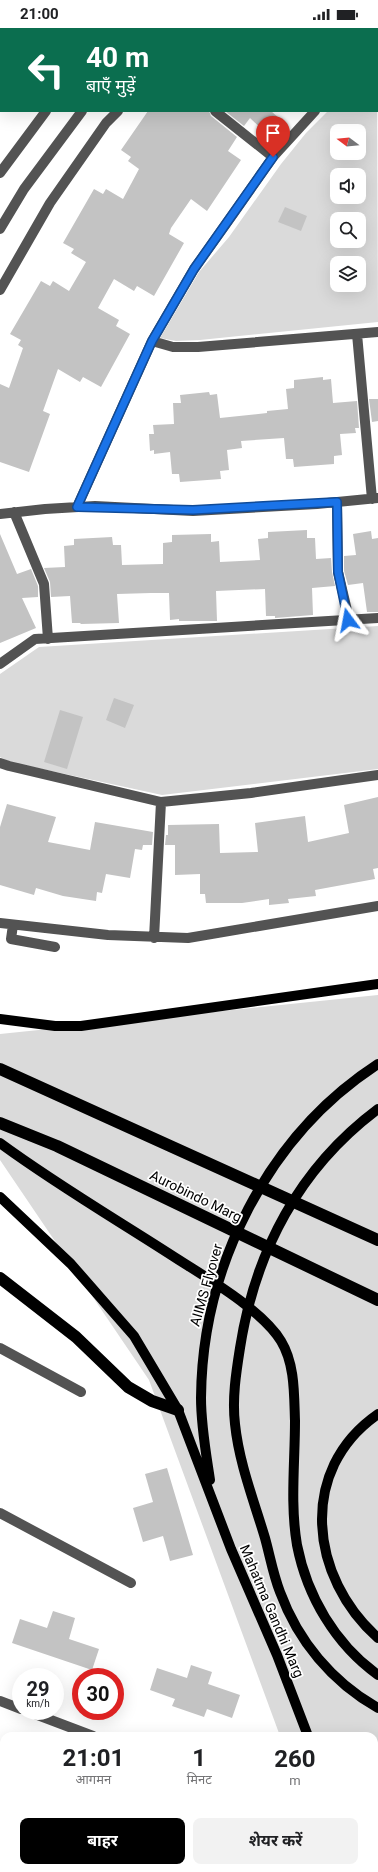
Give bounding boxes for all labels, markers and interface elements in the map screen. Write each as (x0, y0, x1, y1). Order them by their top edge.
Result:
text: 21:00 (20, 5, 59, 23)
text: 40 m (86, 41, 149, 74)
icon: left (20, 44, 72, 96)
text: बाएँ मुड़ें (86, 75, 136, 96)
pin (256, 116, 290, 157)
icon: arrive (262, 122, 284, 144)
north arrow (330, 124, 366, 160)
map controls (330, 124, 366, 292)
button: sound (330, 168, 366, 204)
button: search (330, 212, 366, 248)
button: layers (330, 256, 366, 292)
position arrow (327, 599, 369, 641)
street label: Aurobindo Marg (148, 1167, 244, 1225)
street label: AIIMS Flyover (187, 1242, 225, 1328)
street label: Mahatma Gandhi Marg (237, 1542, 307, 1680)
speed limit sign: 30 (72, 1668, 124, 1720)
text: 29 (27, 1677, 49, 1701)
text: km/h (26, 1698, 50, 1709)
text: 21:01 (62, 1744, 124, 1772)
text: 1 (192, 1744, 206, 1772)
text: 260 (274, 1745, 315, 1773)
text: आगमन (76, 1772, 111, 1787)
text: मिनट (187, 1772, 212, 1787)
text: m (289, 1773, 301, 1788)
button: बाहर (20, 1818, 185, 1864)
button: शेयर करें (193, 1818, 358, 1864)

